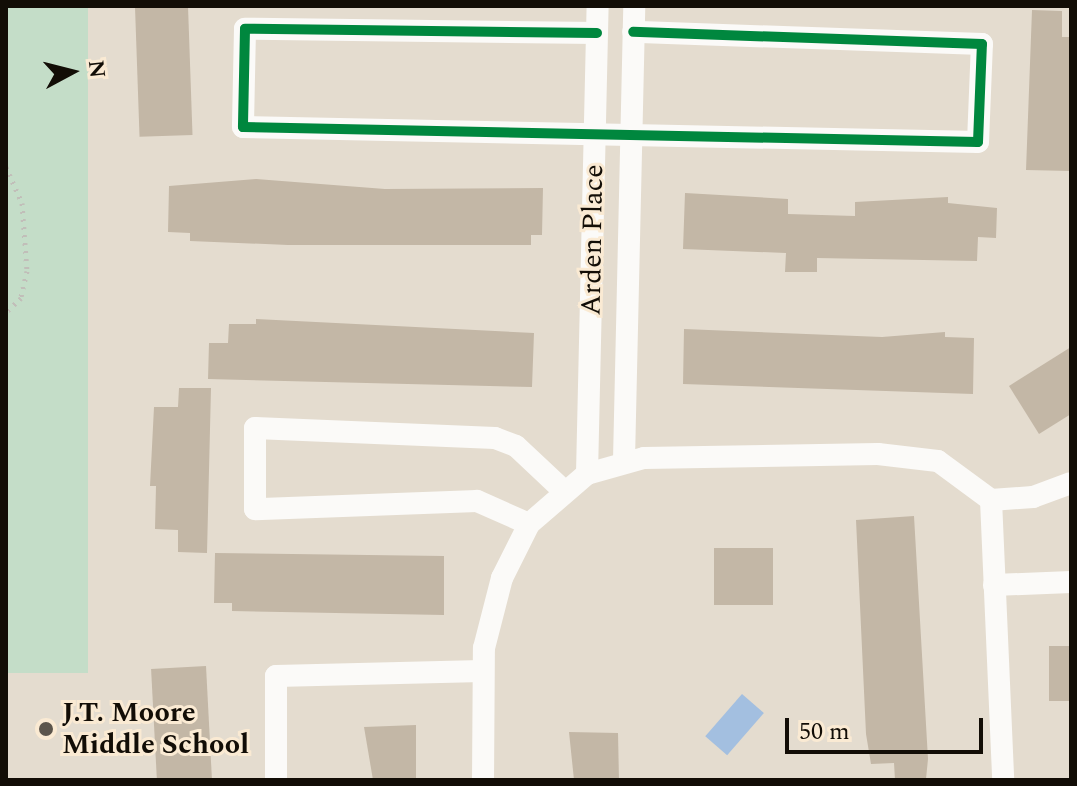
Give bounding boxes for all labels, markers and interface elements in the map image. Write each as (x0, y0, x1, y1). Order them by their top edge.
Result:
north arrow (32, 32, 112, 112)
text: N (79, 58, 114, 80)
street label: Arden Place (575, 164, 611, 316)
place label: J.T. Moore Middle School (62, 696, 249, 762)
scale bar (789, 702, 987, 752)
text: 50 m (799, 714, 850, 750)
marker: J.T. Moore Middle School (37, 720, 55, 738)

